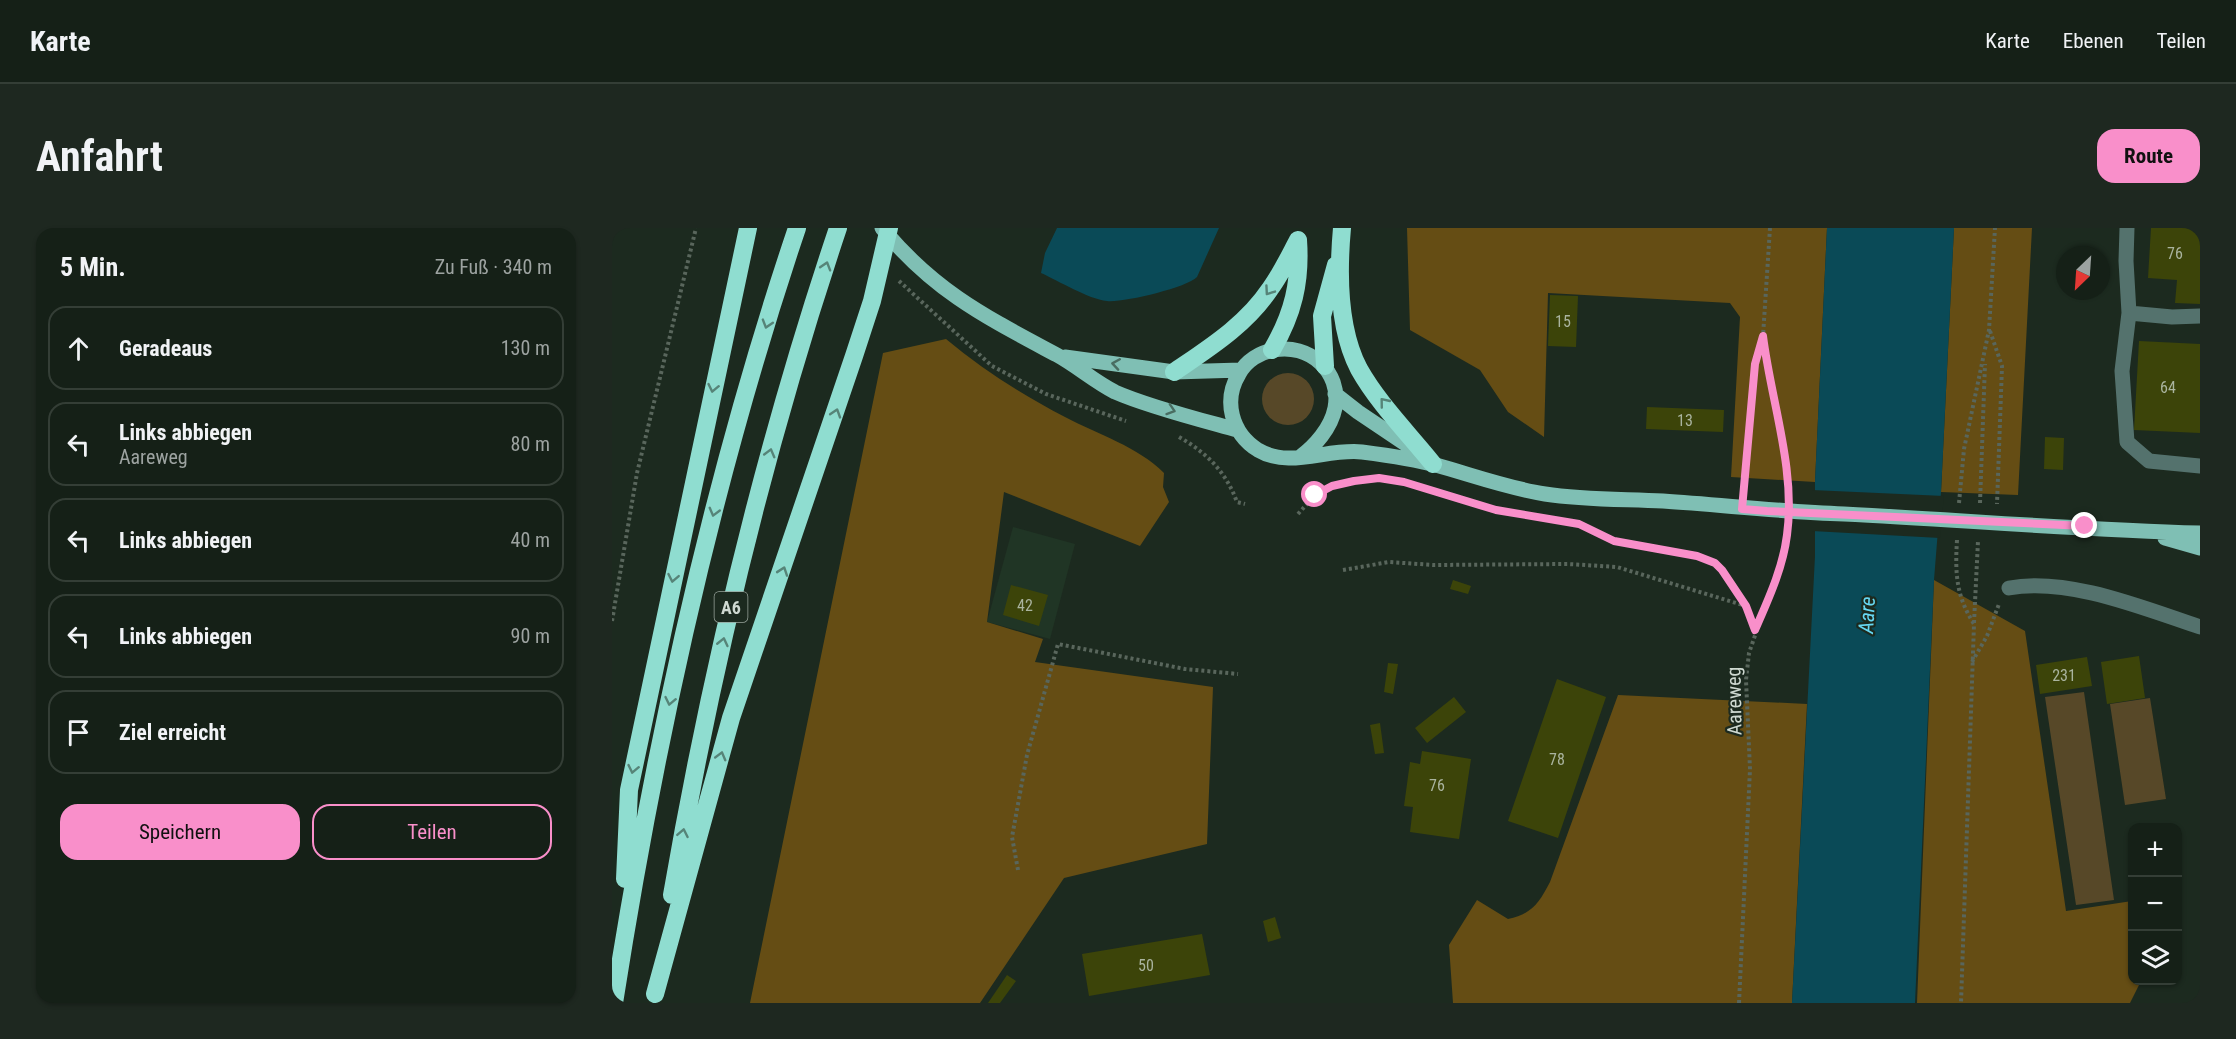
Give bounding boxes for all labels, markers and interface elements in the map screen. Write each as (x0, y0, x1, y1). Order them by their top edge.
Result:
text: Karte (30, 25, 91, 58)
text: Karte (1985, 29, 2030, 53)
text: Ebenen (2063, 29, 2124, 53)
text: Teilen (2157, 29, 2206, 53)
button: Route (2097, 129, 2200, 183)
text: Anfahrt (36, 132, 163, 181)
house number: 76 (2167, 244, 2183, 263)
north arrow (2056, 246, 2110, 300)
text: 5 Min. (60, 252, 126, 282)
text: Zu Fuß · 340 m (435, 255, 552, 279)
one-way arrow (818, 261, 831, 272)
one-way arrow (1265, 284, 1276, 295)
house number: 15 (1555, 312, 1571, 331)
one-way arrow (762, 318, 774, 329)
icon: ahead (62, 332, 95, 365)
text: Geradeaus (119, 336, 212, 361)
text: 130 m (501, 336, 550, 360)
one-way arrow (1112, 359, 1121, 371)
house number: 64 (2160, 378, 2176, 397)
one-way arrow (707, 382, 720, 392)
one-way arrow (1380, 398, 1391, 409)
one-way arrow (1165, 403, 1176, 415)
one-way arrow (829, 408, 841, 419)
house number: 13 (1677, 411, 1693, 430)
text: Links abbiegen (119, 420, 252, 445)
icon: left (62, 428, 95, 461)
text: 80 m (511, 432, 550, 456)
text: Aareweg (119, 445, 188, 469)
one-way arrow (763, 448, 776, 458)
route start (1301, 481, 1327, 507)
one-way arrow (709, 506, 722, 516)
route end (2071, 512, 2097, 538)
icon: left (62, 524, 95, 557)
text: Links abbiegen (119, 528, 252, 553)
text: 40 m (511, 528, 550, 552)
one-way arrow (775, 566, 788, 577)
one-way arrow (667, 573, 680, 583)
road number: A6 (714, 592, 748, 622)
house number: 42 (1017, 596, 1033, 615)
water label: Aare (1854, 596, 1880, 635)
icon: left (62, 620, 95, 653)
text: Links abbiegen (119, 624, 252, 649)
text: 90 m (511, 624, 550, 648)
one-way arrow (716, 638, 729, 648)
street label: Aareweg (1721, 666, 1747, 736)
house number: 231 (2052, 666, 2076, 685)
one-way arrow (664, 696, 677, 706)
icon: arrive (62, 716, 95, 749)
text: Ziel erreicht (119, 720, 226, 745)
house number: 78 (1549, 750, 1565, 769)
one-way arrow (714, 751, 727, 761)
one-way arrow (627, 764, 640, 774)
house number: 76 (1429, 776, 1445, 795)
button: Speichern (60, 804, 300, 860)
button: Teilen (312, 804, 552, 860)
map controls (2128, 823, 2182, 985)
button: + (2128, 823, 2182, 877)
one-way arrow (676, 829, 689, 839)
button: − (2128, 877, 2182, 931)
button: layers (2128, 931, 2182, 985)
house number: 50 (1138, 956, 1154, 975)

